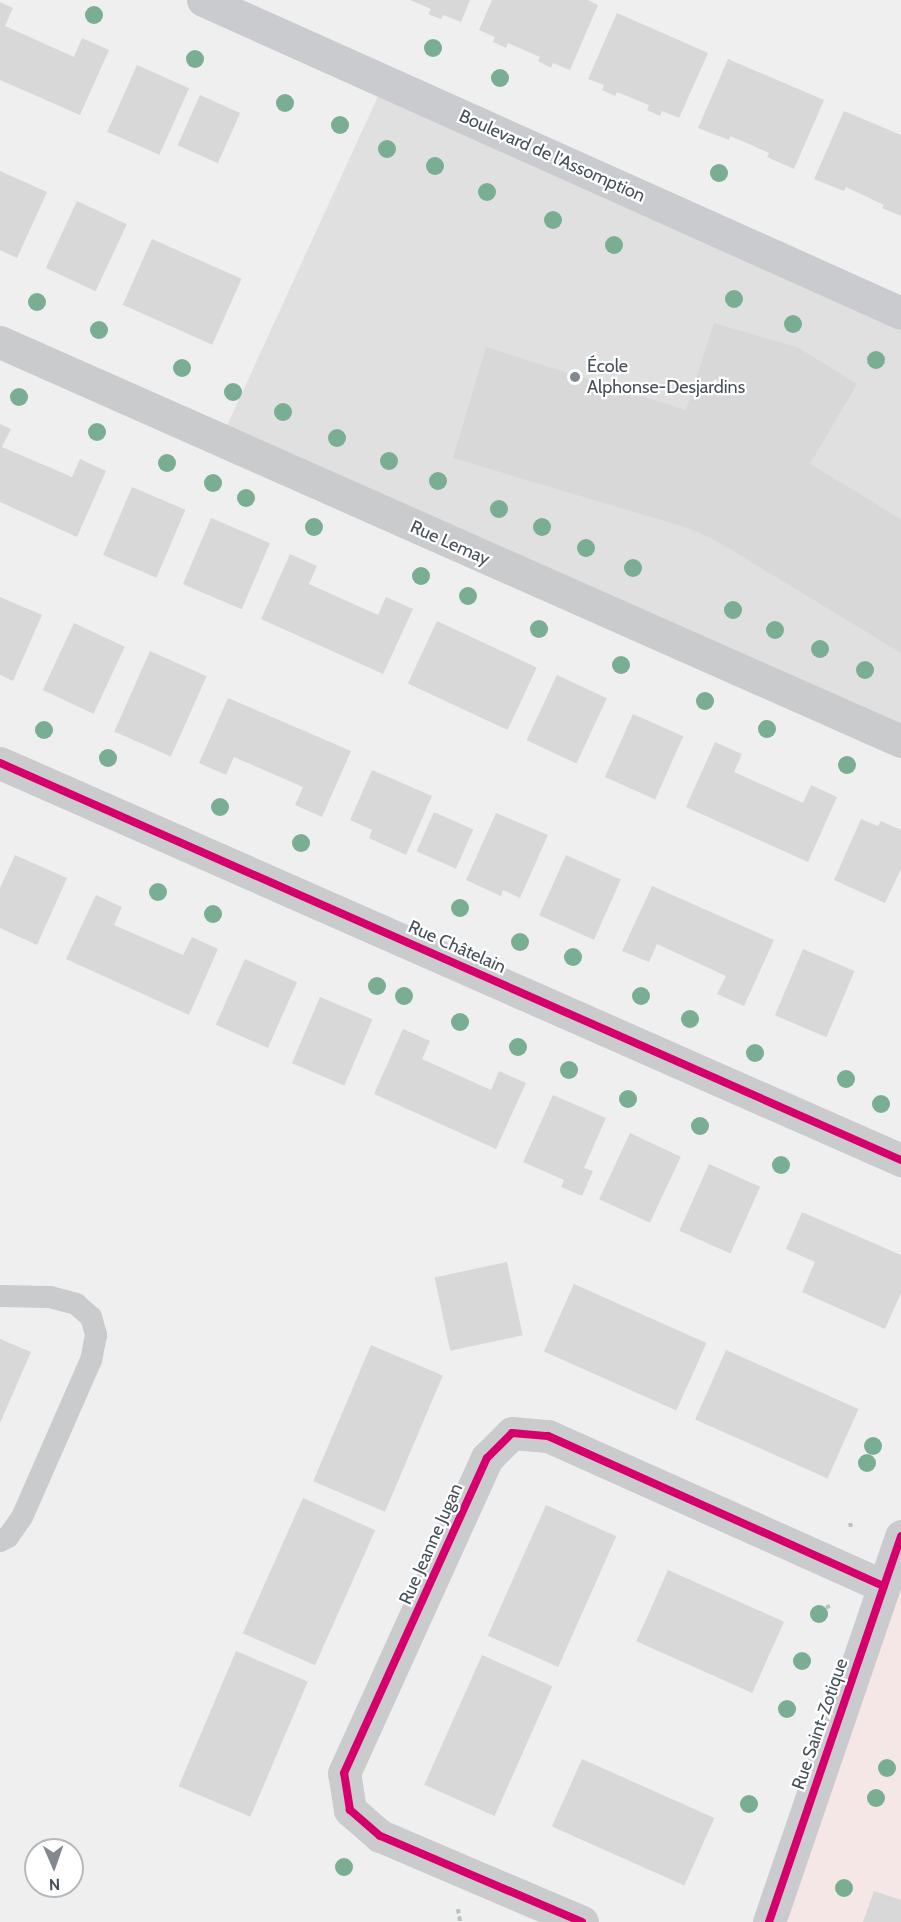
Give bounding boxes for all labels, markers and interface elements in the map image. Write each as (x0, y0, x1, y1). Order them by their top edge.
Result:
street label: Boulevard de l'Assomption (456, 105, 648, 207)
place label: École Alphonse-Desjardins (587, 356, 745, 398)
marker: École Alphonse-Desjardins (568, 370, 582, 384)
street label: Rue Lemay (407, 516, 493, 570)
street label: Rue Châtelain (405, 916, 509, 978)
street label: Rue Jeanne Jugan (395, 1480, 467, 1608)
street label: Rue Saint-Zotique (787, 1656, 853, 1792)
north arrow (24, 1838, 84, 1898)
text: N (49, 1875, 61, 1894)

